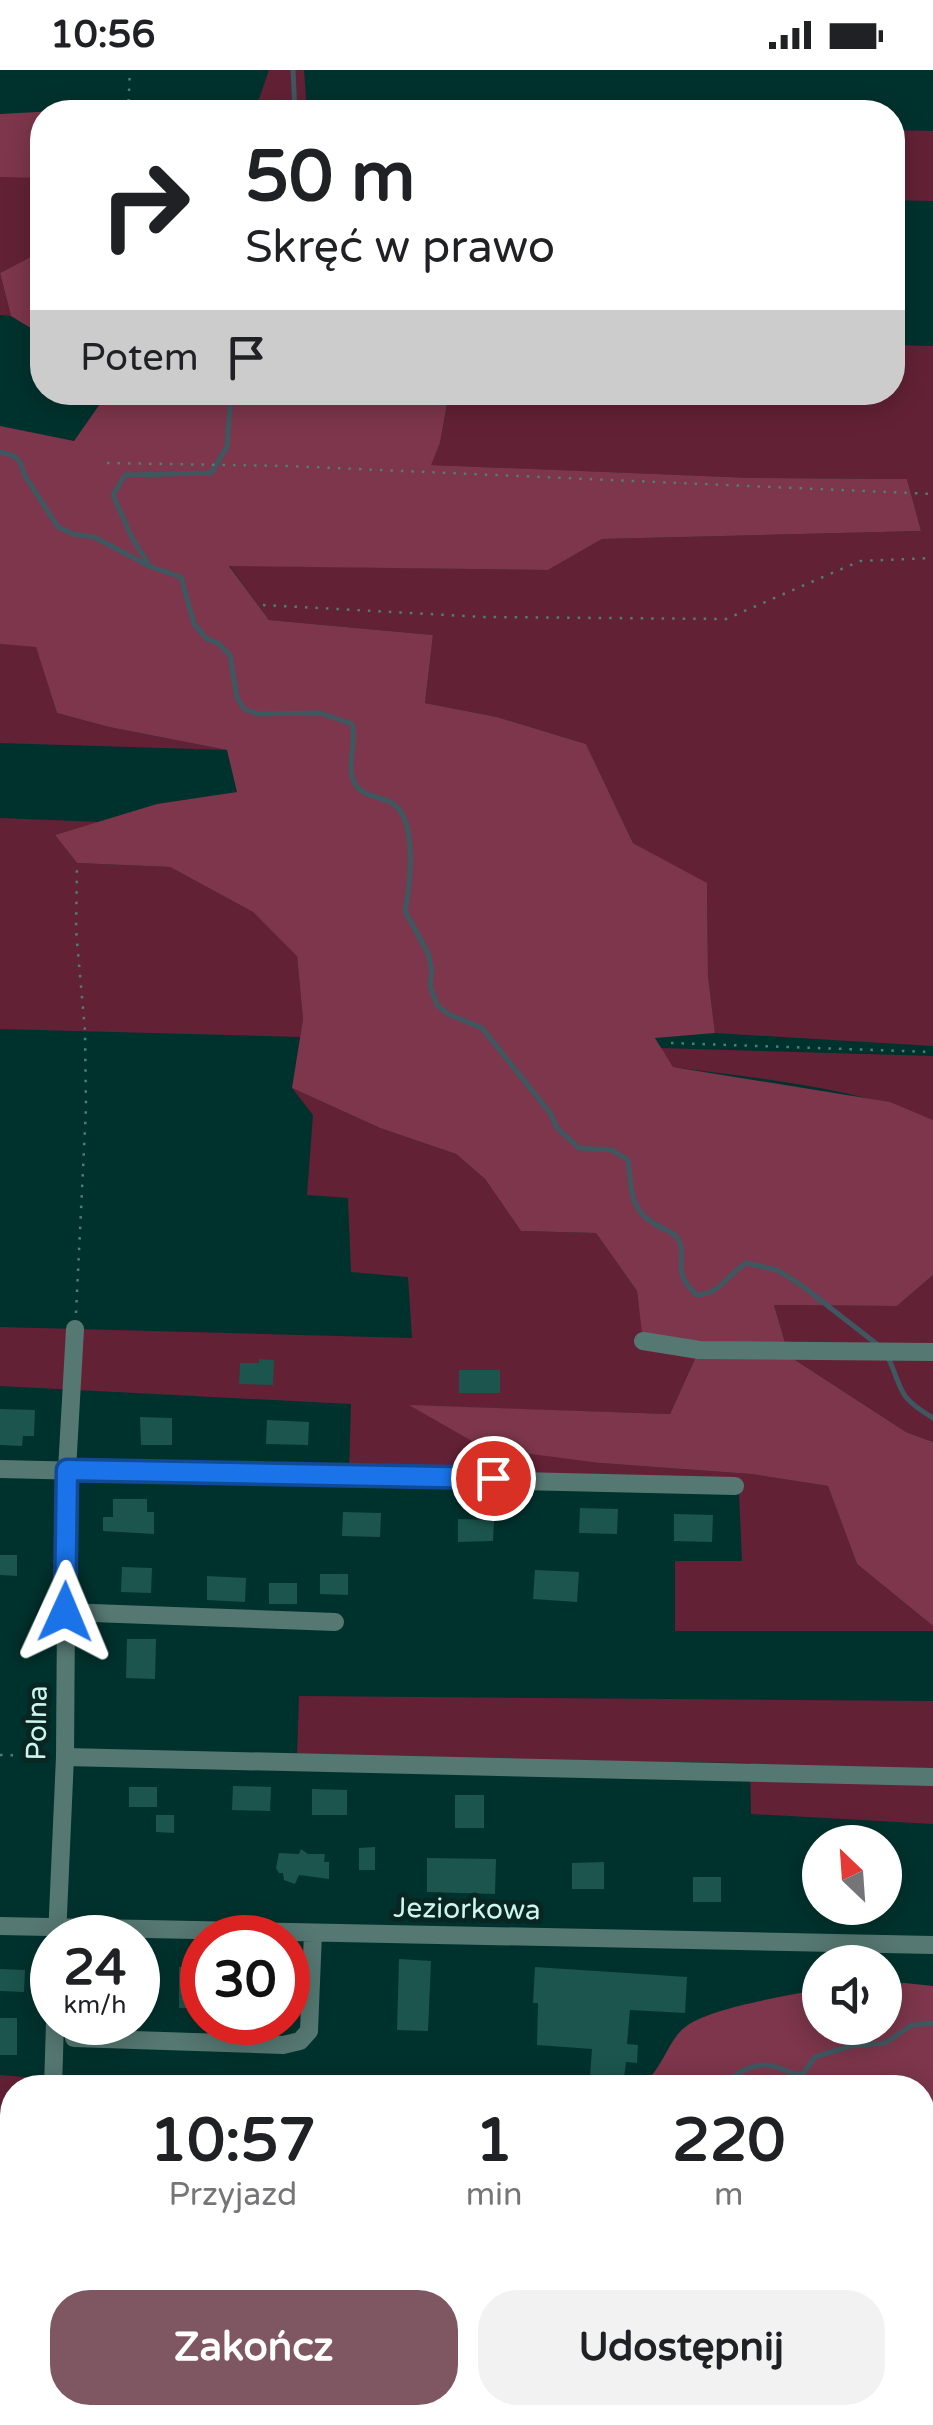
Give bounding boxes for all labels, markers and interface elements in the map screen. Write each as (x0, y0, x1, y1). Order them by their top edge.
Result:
text: 10:56 (50, 12, 155, 58)
text: 50 m (245, 136, 415, 220)
icon: right (80, 140, 210, 270)
text: Skręć w prawo (245, 221, 555, 275)
icon: arrive (219, 330, 274, 385)
text: Potem (80, 335, 199, 381)
pin (451, 1436, 536, 1521)
icon: arrive (466, 1451, 521, 1506)
position arrow (13, 1560, 117, 1664)
street label: Polna (19, 1685, 55, 1761)
north arrow (802, 1825, 902, 1925)
map controls (802, 1825, 902, 2045)
street label: Jeziorkowa (393, 1891, 541, 1927)
speed limit sign: 30 (180, 1915, 310, 2045)
text: 24 (64, 1938, 126, 1998)
button: sound (802, 1945, 902, 2045)
text: km/h (64, 1990, 126, 2020)
text: 10:57 (150, 2105, 316, 2177)
text: 1 (475, 2105, 513, 2177)
text: 220 (672, 2105, 785, 2177)
text: Przyjazd (168, 2176, 297, 2214)
text: min (466, 2176, 523, 2214)
text: m (714, 2176, 743, 2214)
button: Zakończ (50, 2290, 458, 2405)
button: Udostępnij (478, 2290, 885, 2405)

